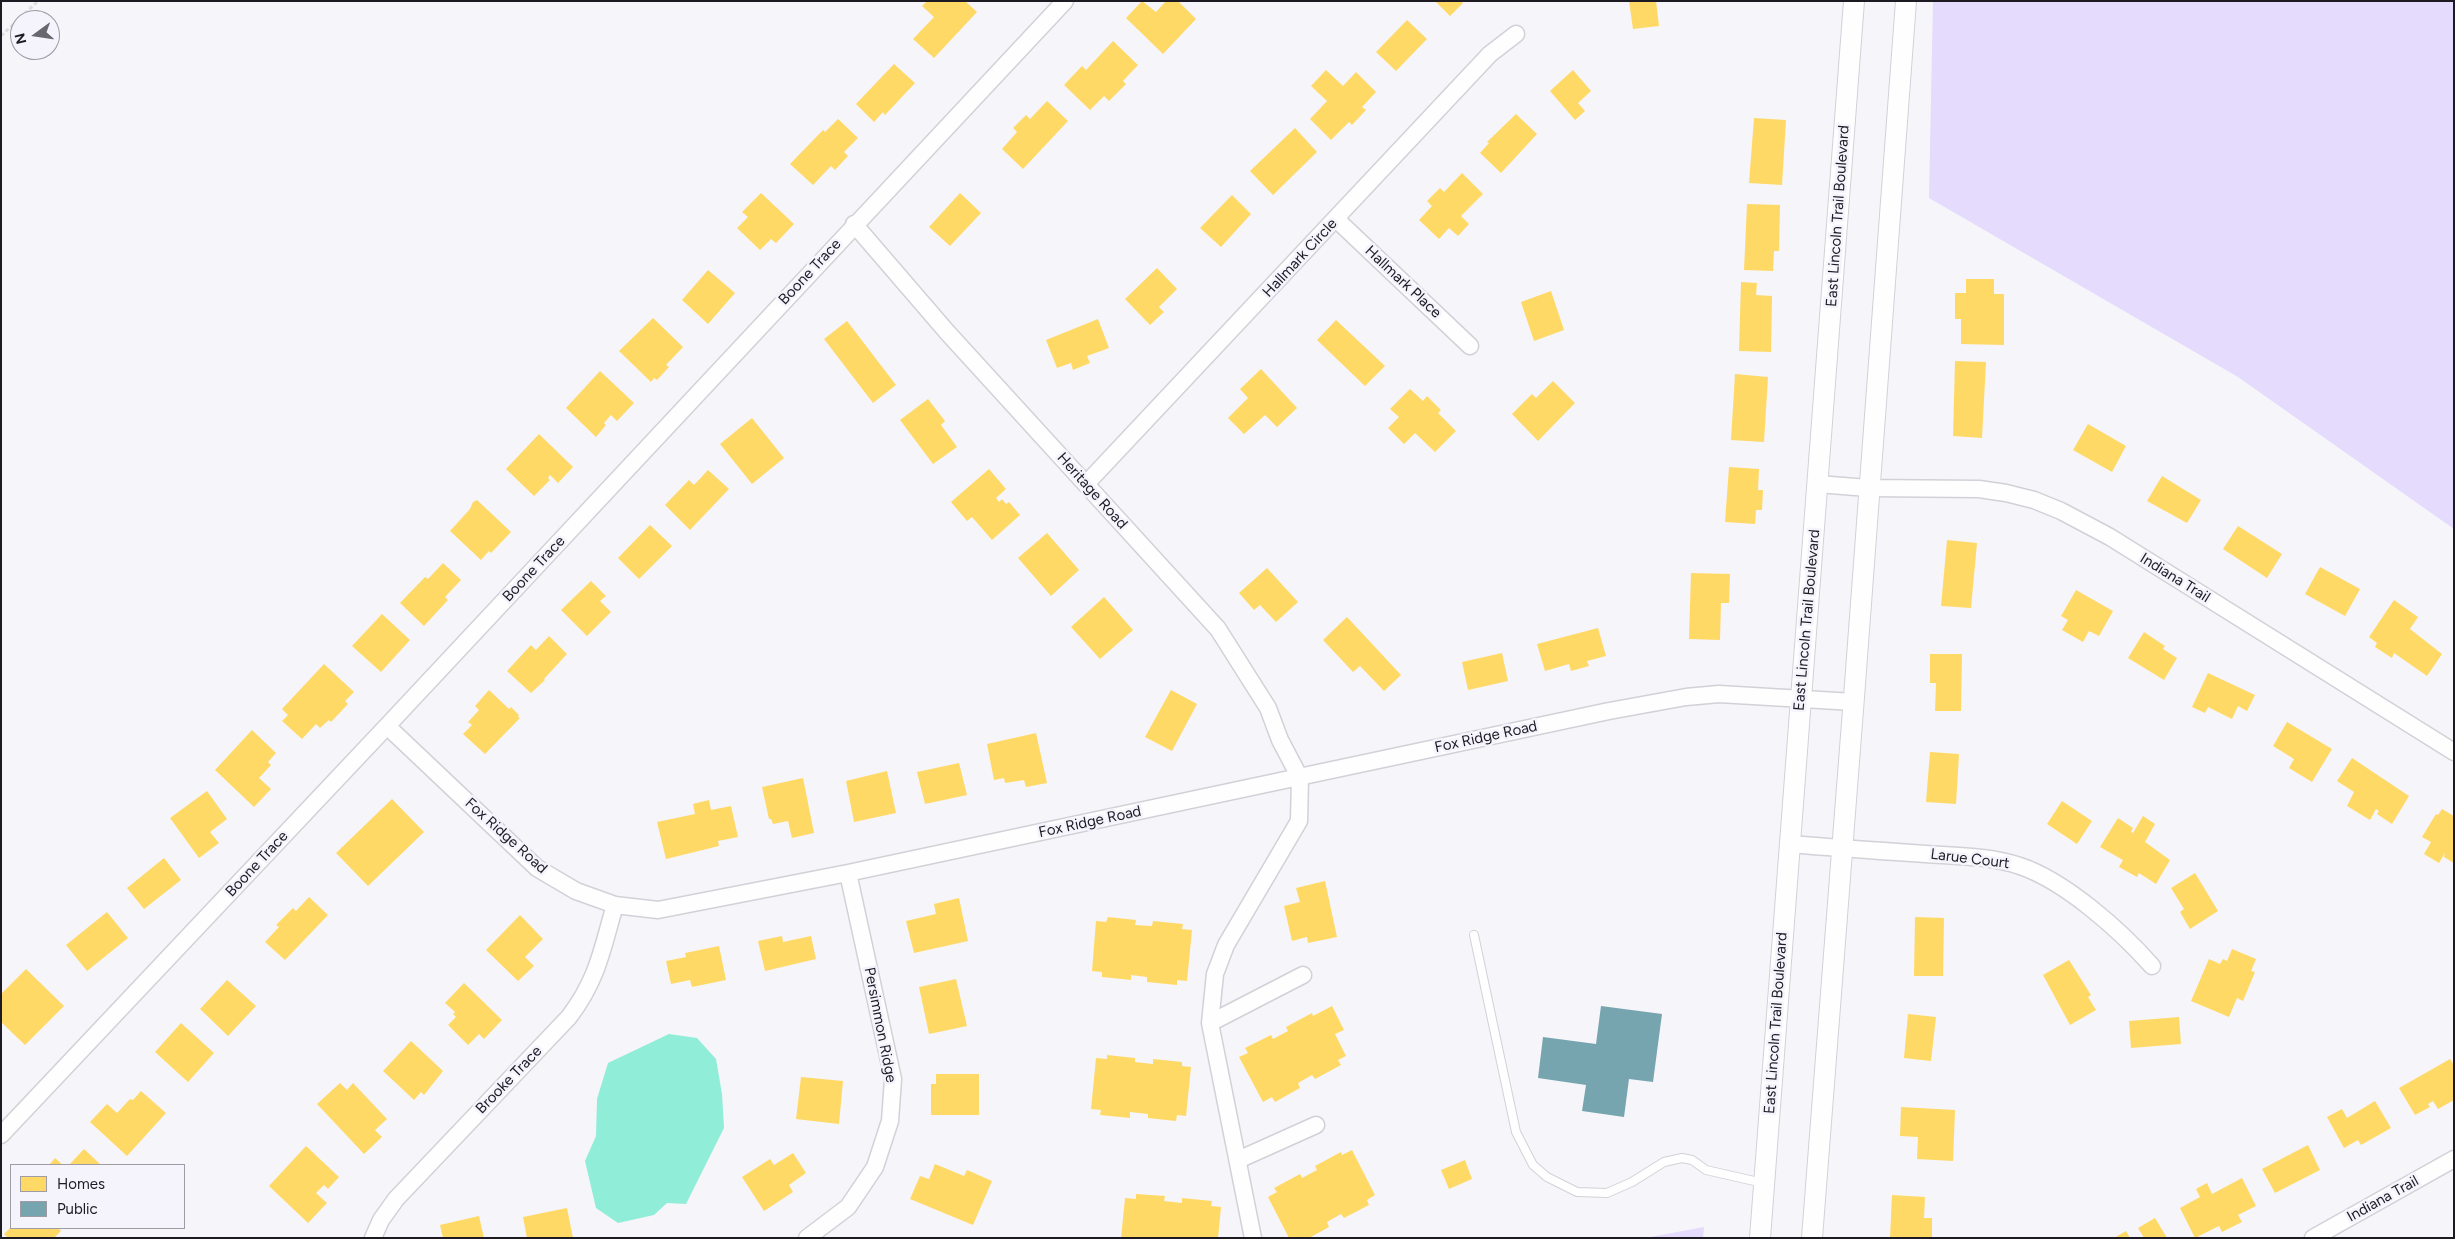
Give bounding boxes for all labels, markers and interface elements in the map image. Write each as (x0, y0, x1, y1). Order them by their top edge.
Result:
north arrow (10, 10, 60, 60)
text: N (11, 31, 30, 46)
street label: East Lincoln Trail Boulevard (1823, 125, 1853, 307)
street label: Hallmark Circle (1259, 215, 1341, 301)
street label: Boone Trace (775, 235, 845, 309)
street label: Hallmark Place (1361, 242, 1445, 322)
street label: Heritage Road (1053, 449, 1131, 533)
street label: East Lincoln Trail Boulevard (1790, 528, 1824, 712)
street label: Boone Trace (499, 532, 569, 606)
street label: Indiana Trail (2137, 549, 2213, 607)
street label: Fox Ridge Road (1433, 717, 1539, 757)
street label: Fox Ridge Road (461, 794, 551, 878)
street label: Fox Ridge Road (1037, 802, 1143, 842)
street label: Boone Trace (222, 827, 292, 901)
street label: Larue Court (1929, 845, 2011, 873)
street label: East Lincoln Trail Boulevard (1761, 932, 1791, 1114)
street label: Persimmon Ridge (860, 966, 900, 1084)
street label: Brooke Trace (472, 1042, 546, 1118)
legend (10, 1164, 185, 1229)
street label: Indiana Trail (2344, 1172, 2422, 1226)
text: Homes (57, 1175, 105, 1193)
text: Public (57, 1200, 98, 1218)

